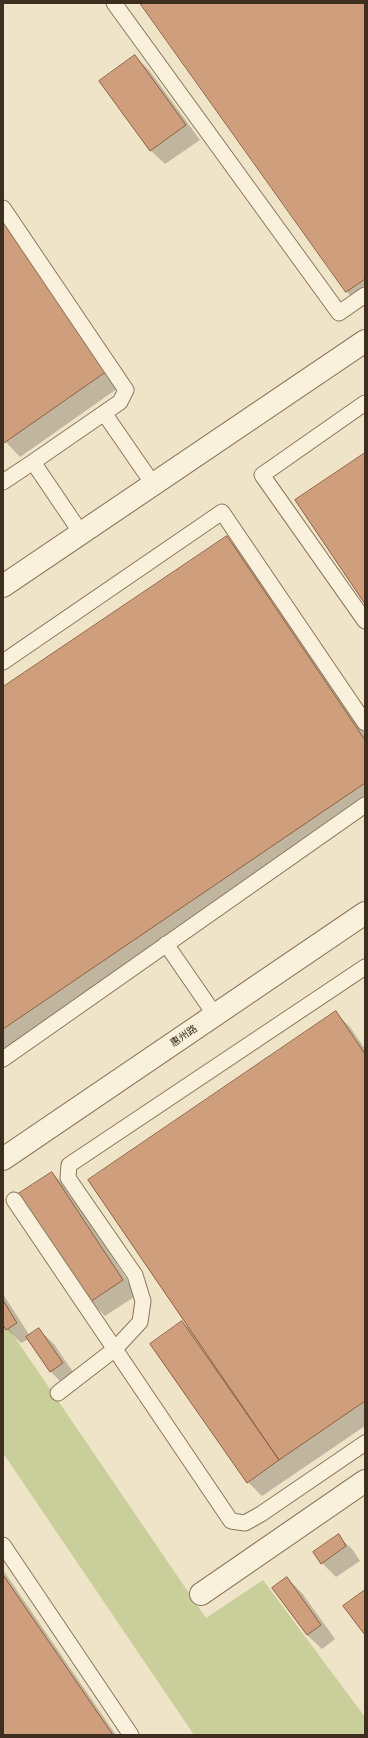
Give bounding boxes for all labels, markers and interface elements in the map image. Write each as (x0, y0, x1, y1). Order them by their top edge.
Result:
street label: 惠州路 (168, 1023, 200, 1049)

